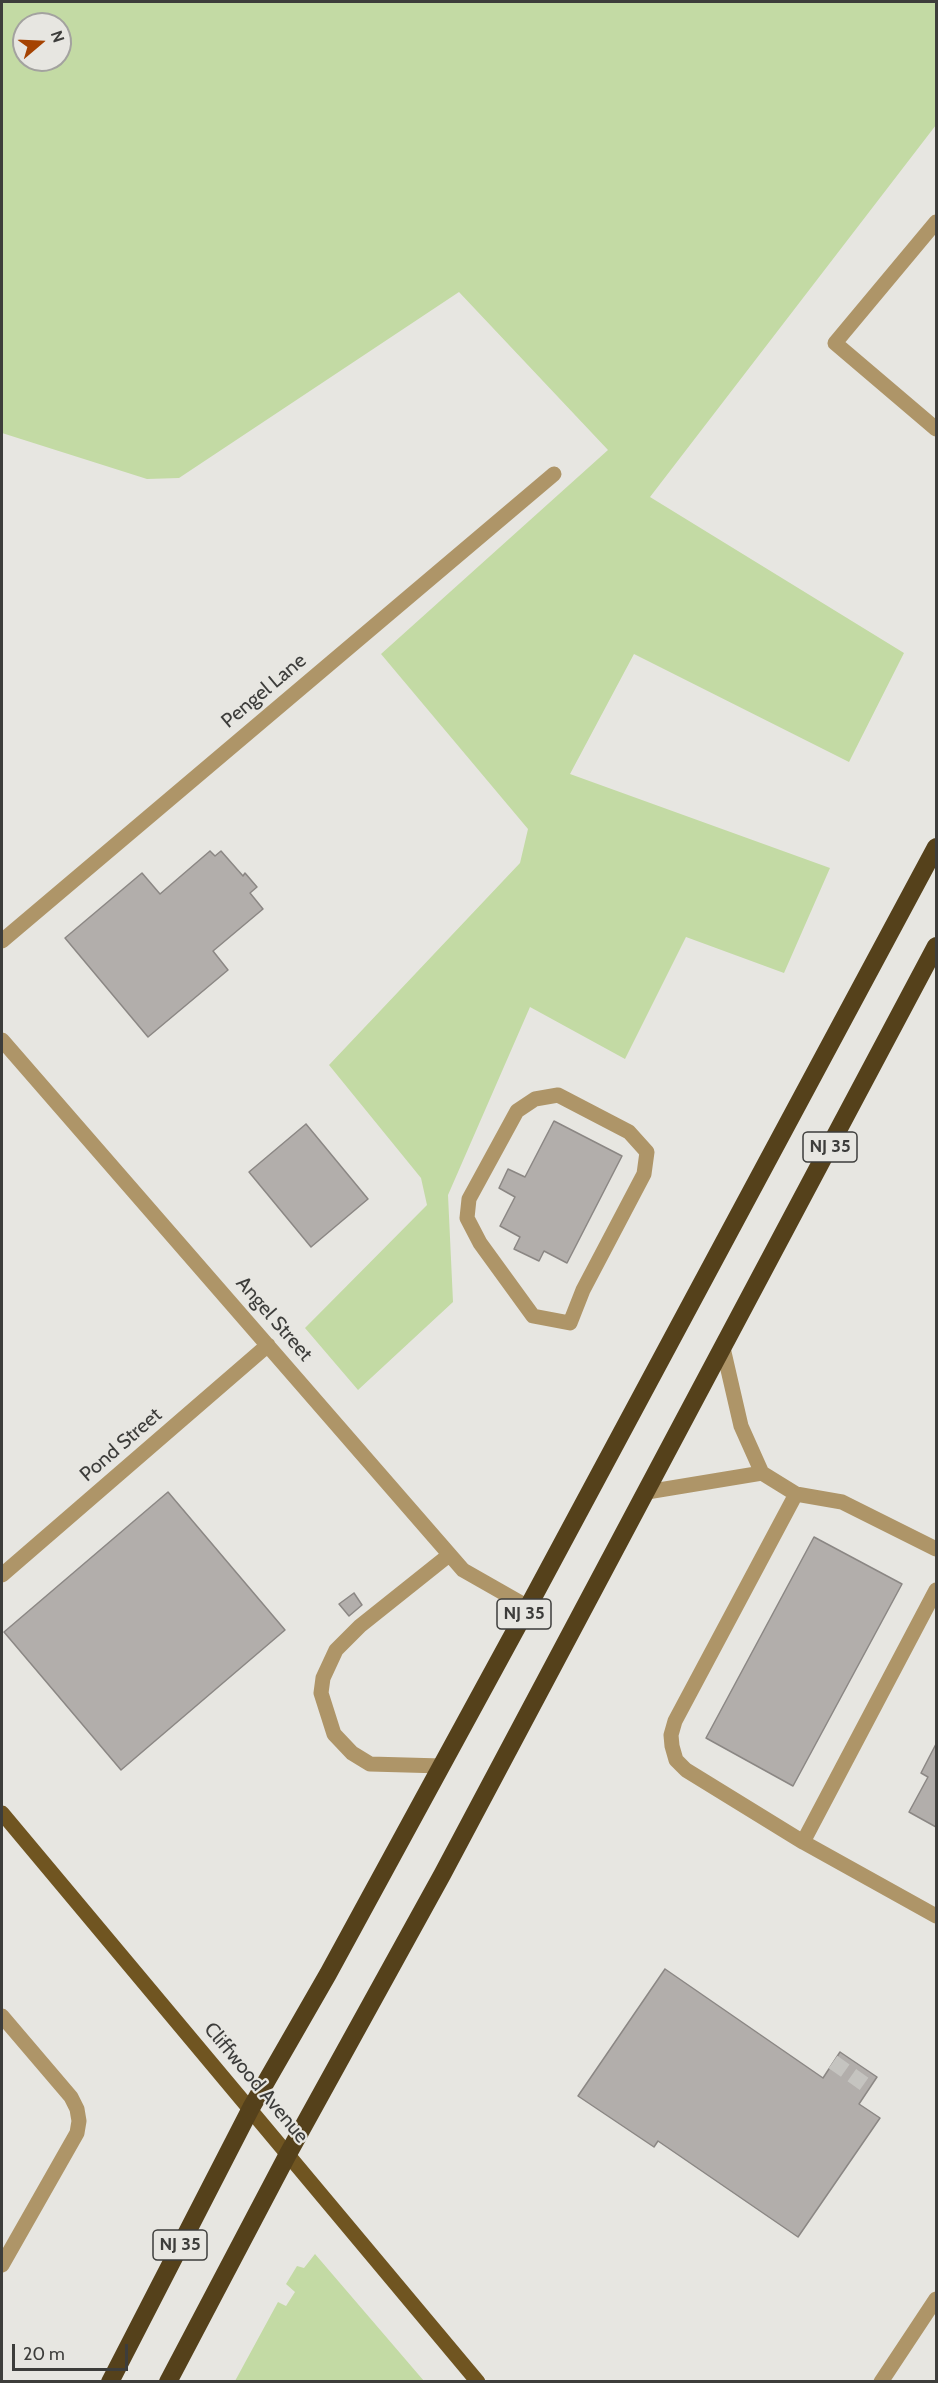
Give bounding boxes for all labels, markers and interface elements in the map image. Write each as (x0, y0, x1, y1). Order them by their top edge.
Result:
north arrow (12, 12, 72, 72)
text: N (47, 28, 68, 45)
street label: Pengel Lane (217, 649, 311, 733)
road number: NJ 35 (803, 1132, 857, 1162)
street label: Angel Street (231, 1272, 317, 1366)
street label: Pond Street (75, 1403, 167, 1487)
road number: NJ 35 (497, 1599, 551, 1629)
street label: Cliffwood Avenue (199, 2018, 313, 2148)
road number: NJ 35 (153, 2230, 207, 2260)
scale bar (15, 2332, 130, 2370)
text: 20 m (23, 2343, 65, 2365)

